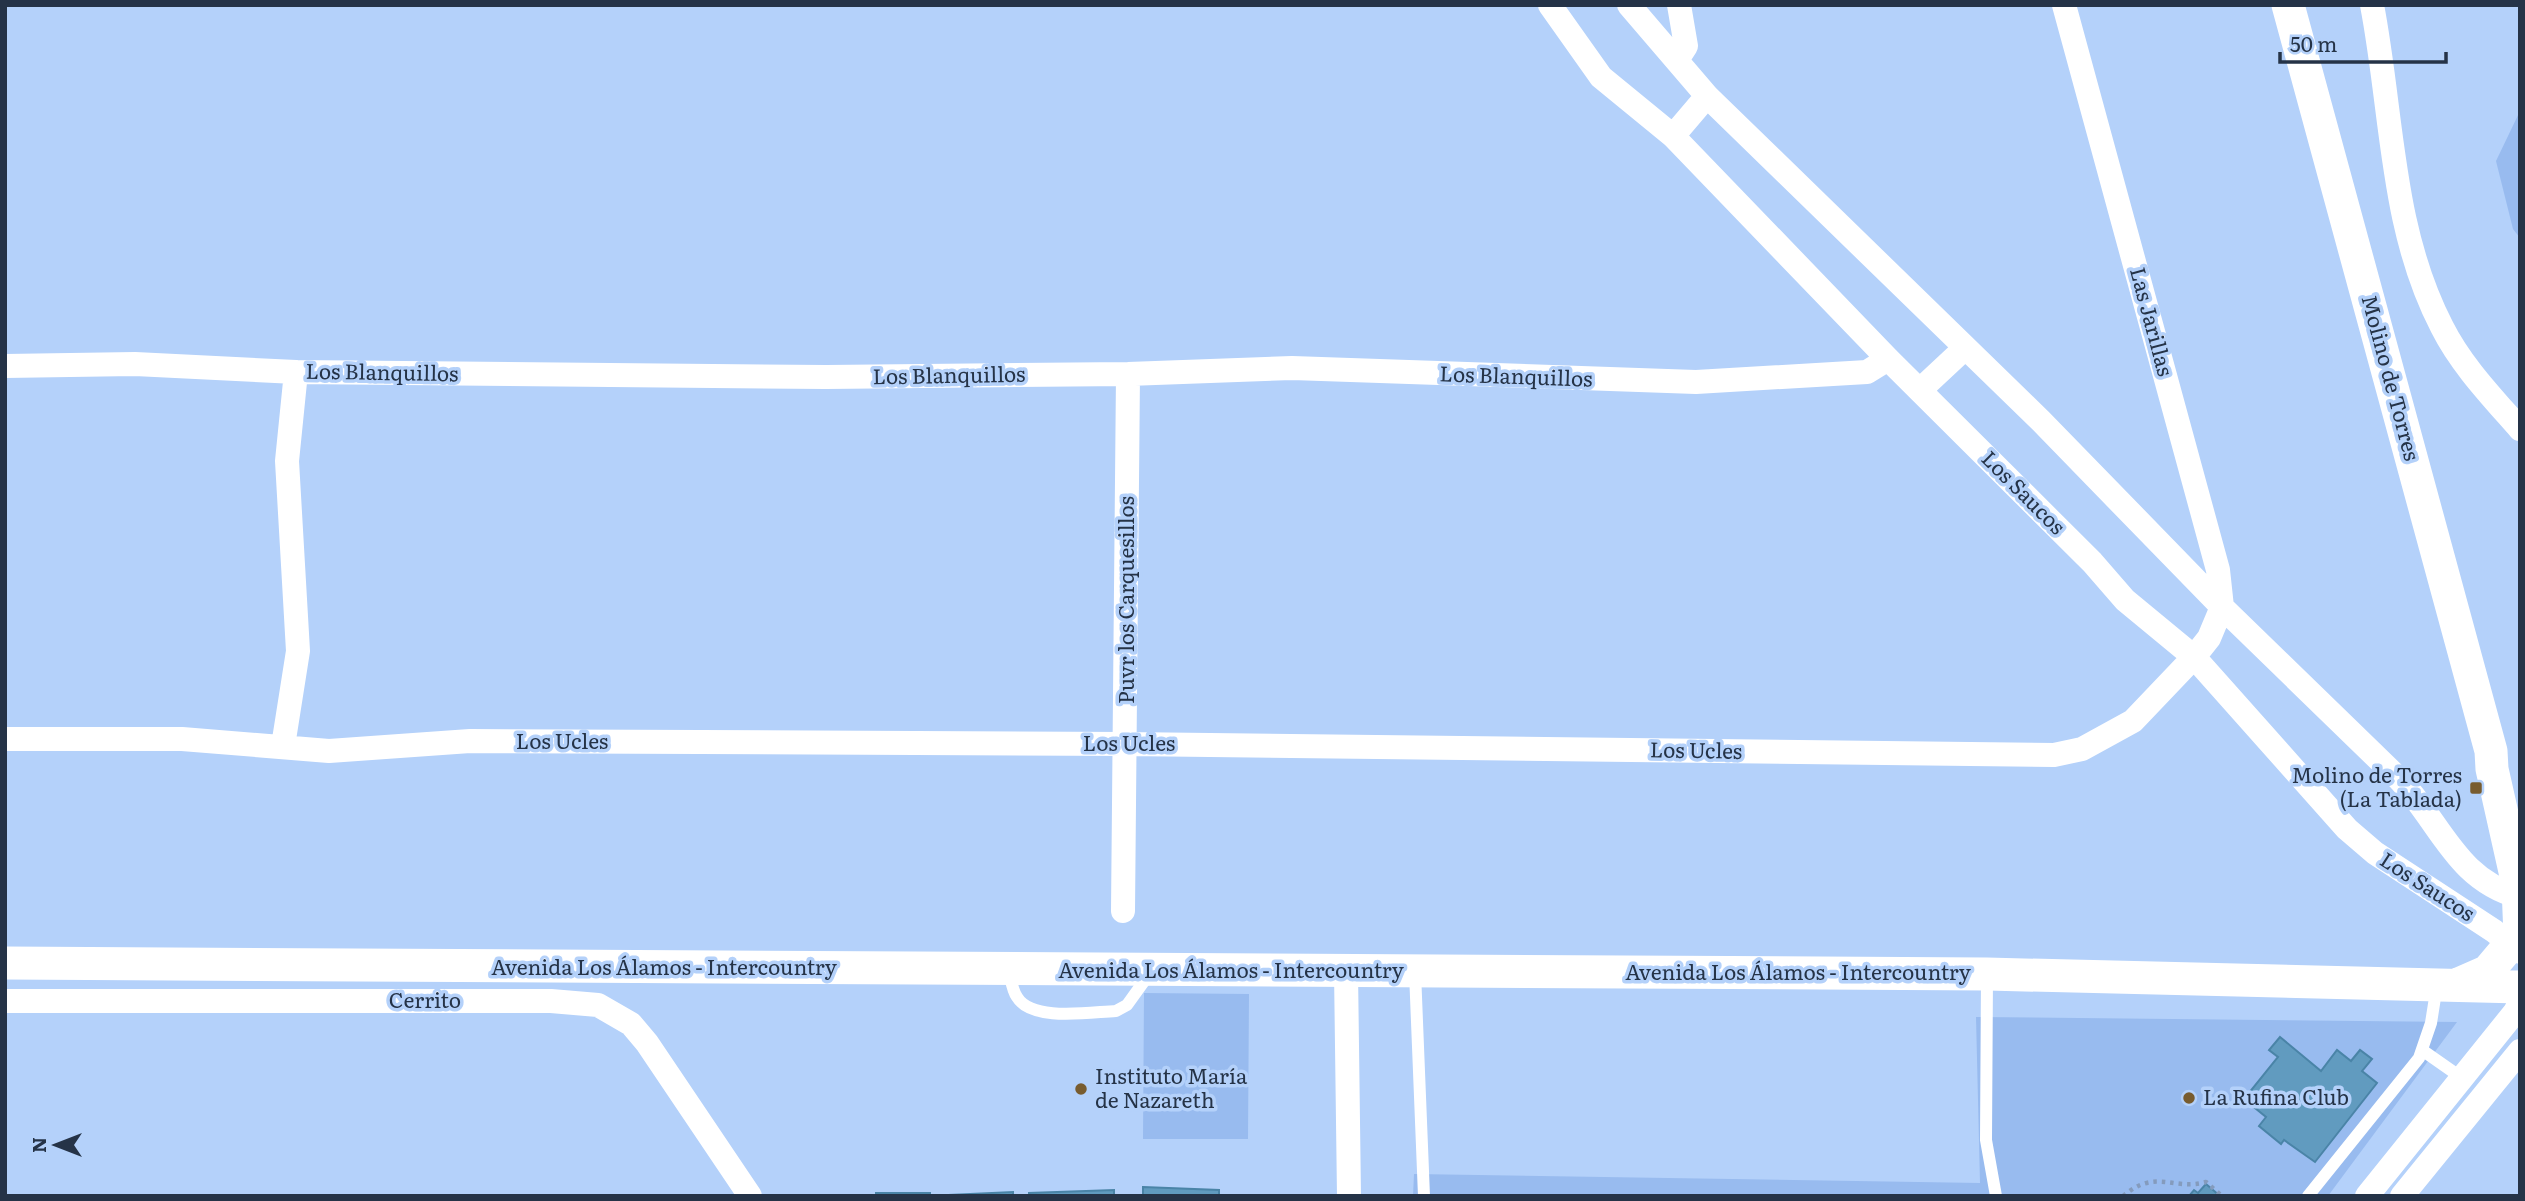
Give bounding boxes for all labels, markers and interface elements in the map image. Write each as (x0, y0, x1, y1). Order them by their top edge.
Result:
scale bar (2280, 21, 2446, 65)
text: 50 m (2290, 27, 2337, 58)
street label: Las Jarillas (2124, 263, 2183, 379)
street label: Molino de Torres (2355, 291, 2429, 464)
street label: Los Blanquillos (305, 354, 459, 387)
street label: Los Blanquillos (1439, 356, 1593, 393)
street label: Los Blanquillos (872, 357, 1026, 390)
street label: Los Saucos (1976, 442, 2074, 540)
street label: Puvr los Carquesillos (1109, 496, 1140, 704)
street label: Los Ucles (516, 724, 608, 755)
street label: Los Ucles (1083, 726, 1175, 757)
street label: Los Ucles (1650, 732, 1743, 765)
place label: Molino de Torres (La Tablada) (2291, 758, 2462, 813)
marker: Molino de Torres (La Tablada) (2468, 780, 2484, 796)
street label: Los Saucos (2375, 843, 2482, 927)
street label: Avenida Los Álamos - Intercountry (491, 950, 838, 981)
street label: Avenida Los Álamos - Intercountry (1058, 953, 1405, 984)
street label: Avenida Los Álamos - Intercountry (1625, 955, 1972, 986)
street label: Cerrito (389, 983, 461, 1014)
place label: Instituto María de Nazareth (1095, 1059, 1248, 1114)
place label: La Rufina Club (2203, 1080, 2349, 1111)
marker: Instituto María de Nazareth (1073, 1081, 1089, 1097)
marker: La Rufina Club (2181, 1090, 2197, 1106)
north arrow (21, 1110, 91, 1180)
text: N (24, 1137, 52, 1153)

